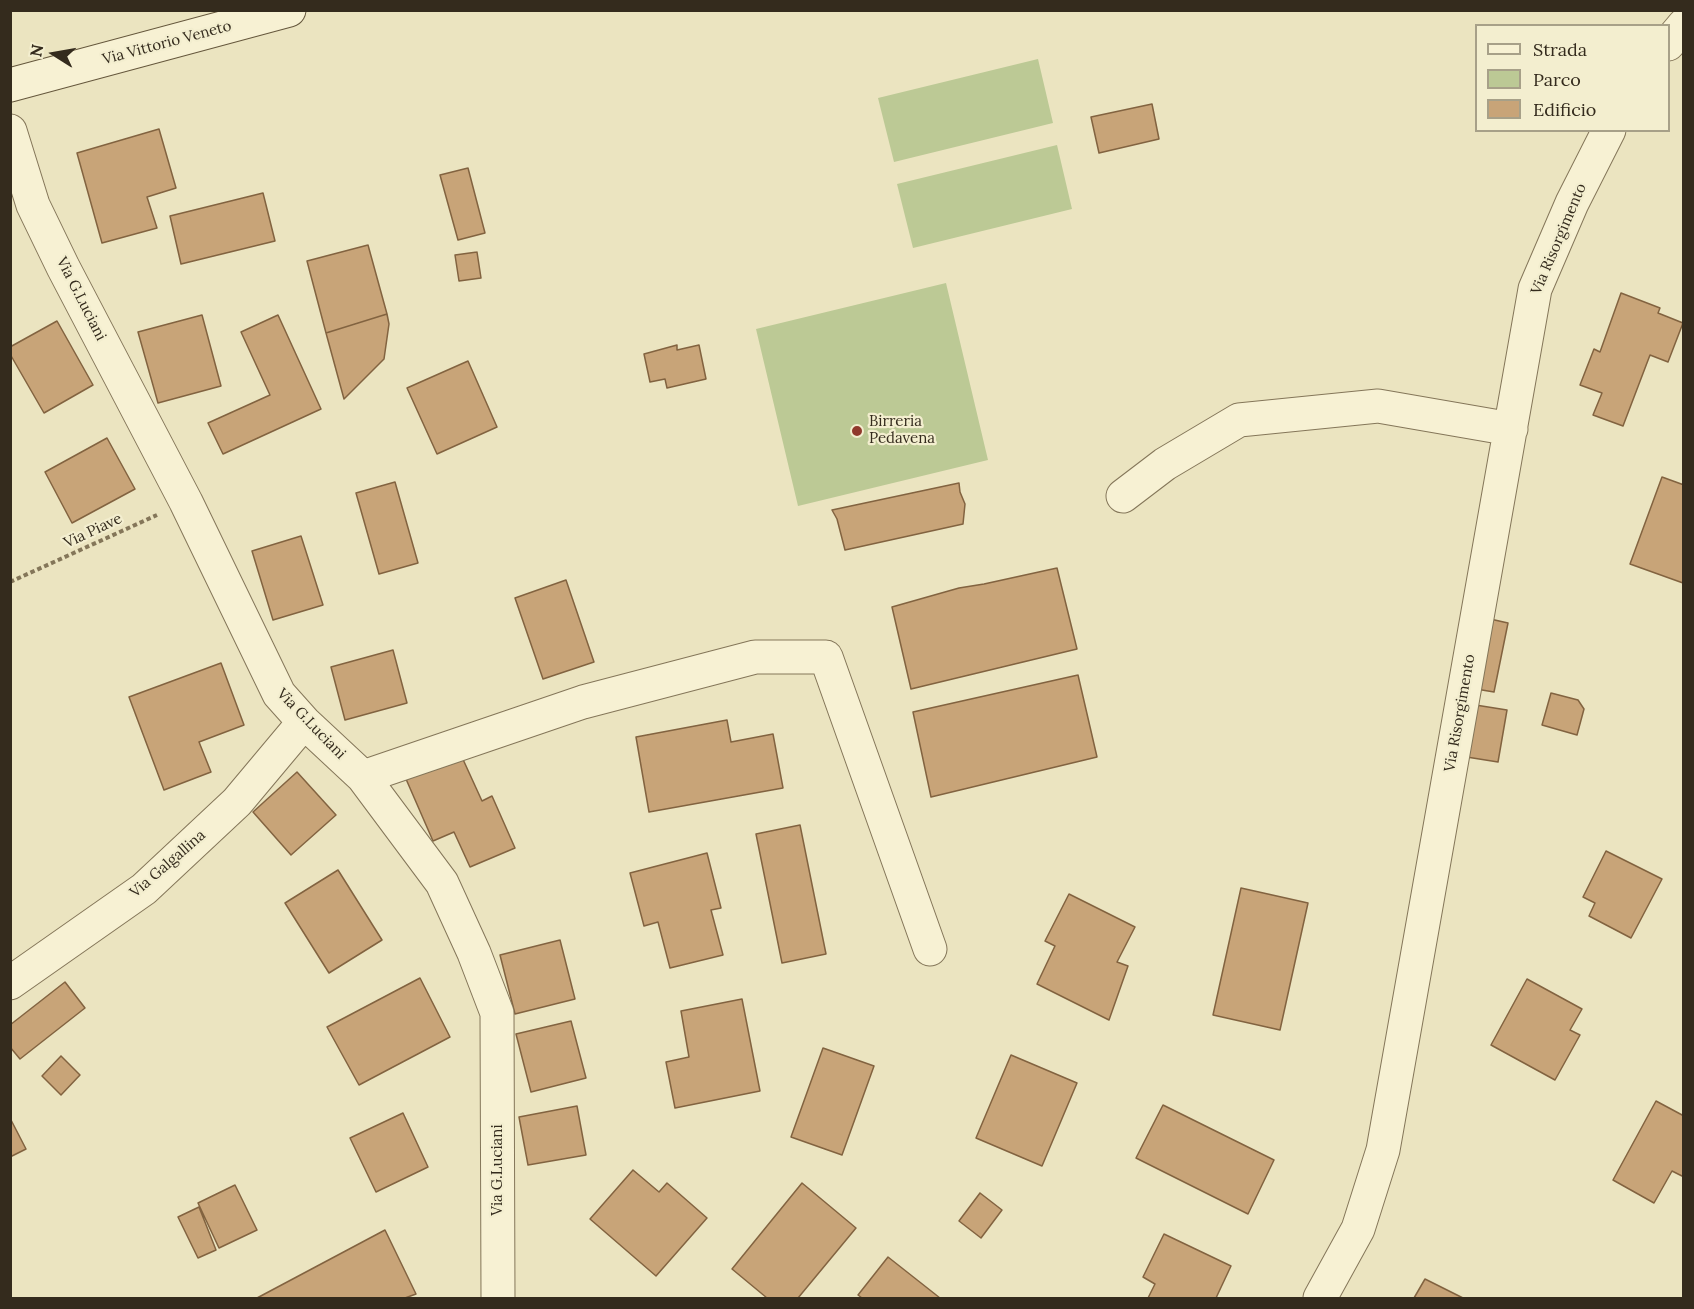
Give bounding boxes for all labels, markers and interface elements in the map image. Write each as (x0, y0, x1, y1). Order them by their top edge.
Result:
street label: Via Vittorio Veneto (101, 17, 233, 69)
north arrow (24, 24, 84, 84)
legend (1475, 24, 1670, 132)
text: Strada (1533, 38, 1587, 61)
text: N (25, 43, 47, 59)
text: Parco (1533, 68, 1581, 91)
text: Edificio (1533, 98, 1596, 121)
street label: Via Risorgimento (1527, 181, 1591, 297)
street label: Via G.Luciani (52, 254, 110, 344)
place label: Birreria Pedavena (869, 413, 935, 448)
marker: Birreria Pedavena (850, 424, 864, 438)
street label: Via Piave (61, 510, 125, 552)
street label: Via Risorgimento (1441, 653, 1479, 773)
street label: Via G.Luciani (273, 685, 349, 763)
street label: Via Galgallina (127, 826, 209, 902)
street label: Via G.Luciani (489, 1124, 507, 1216)

